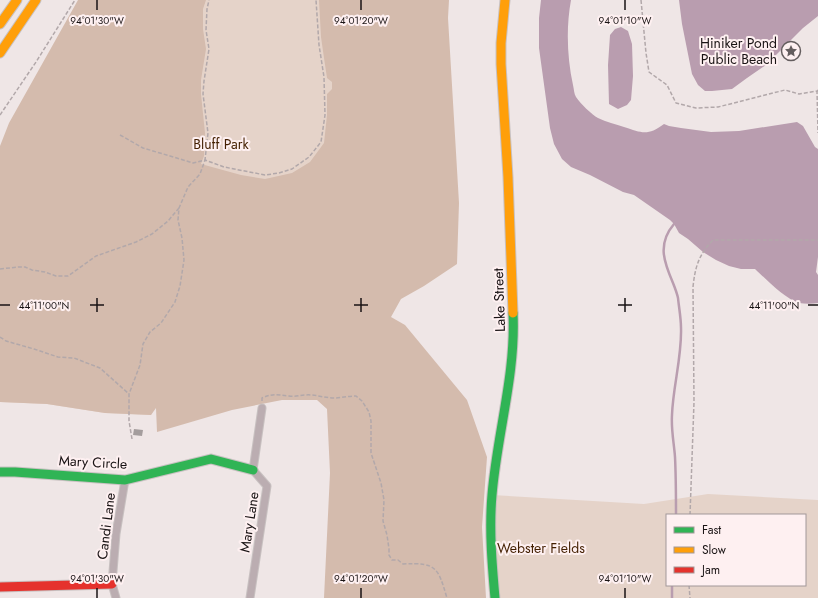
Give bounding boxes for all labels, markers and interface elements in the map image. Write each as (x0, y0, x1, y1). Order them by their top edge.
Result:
text: 94°01'30"W (70, 13, 124, 28)
text: 94°01'20"W (334, 13, 388, 28)
text: 94°01'10"W (599, 13, 651, 28)
place label: Hiniker Pond Public Beach (700, 33, 777, 69)
place icon: Hiniker Pond Public Beach (780, 40, 802, 62)
park label: Bluff Park (193, 134, 250, 154)
street label: Lake Street (488, 267, 510, 332)
text: 44°11'00"N (19, 298, 69, 313)
text: 44°11'00"N (749, 298, 799, 313)
street label: Mary Circle (58, 450, 128, 474)
street label: Mary Lane (234, 490, 264, 554)
street label: Candi Lane (92, 491, 120, 561)
legend (666, 514, 806, 586)
text: Fast (702, 521, 721, 539)
park label: Webster Fields (497, 538, 585, 558)
text: Slow (702, 541, 727, 559)
text: Jam (700, 561, 720, 579)
text: 94°01'30"W (70, 571, 124, 586)
text: 94°01'20"W (334, 571, 388, 586)
text: 94°01'10"W (599, 571, 651, 586)

